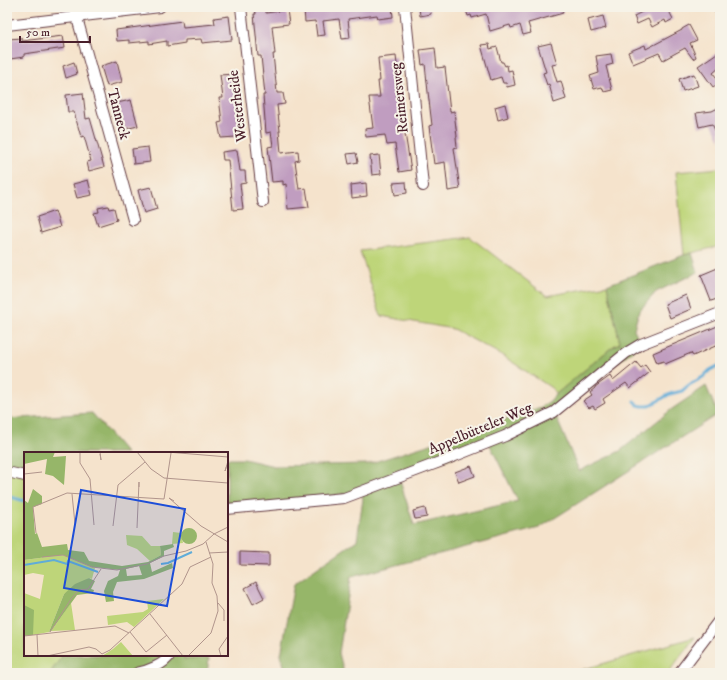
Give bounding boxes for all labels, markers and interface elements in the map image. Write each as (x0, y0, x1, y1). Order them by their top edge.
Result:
scale bar (20, 18, 90, 44)
text: 50 m (26, 25, 50, 40)
street label: Reimersweg (386, 61, 413, 134)
street label: Westerheide (224, 69, 251, 144)
street label: Tanneck (103, 86, 135, 142)
street label: Appelbütteler Weg (425, 398, 536, 459)
inset map (24, 452, 228, 656)

